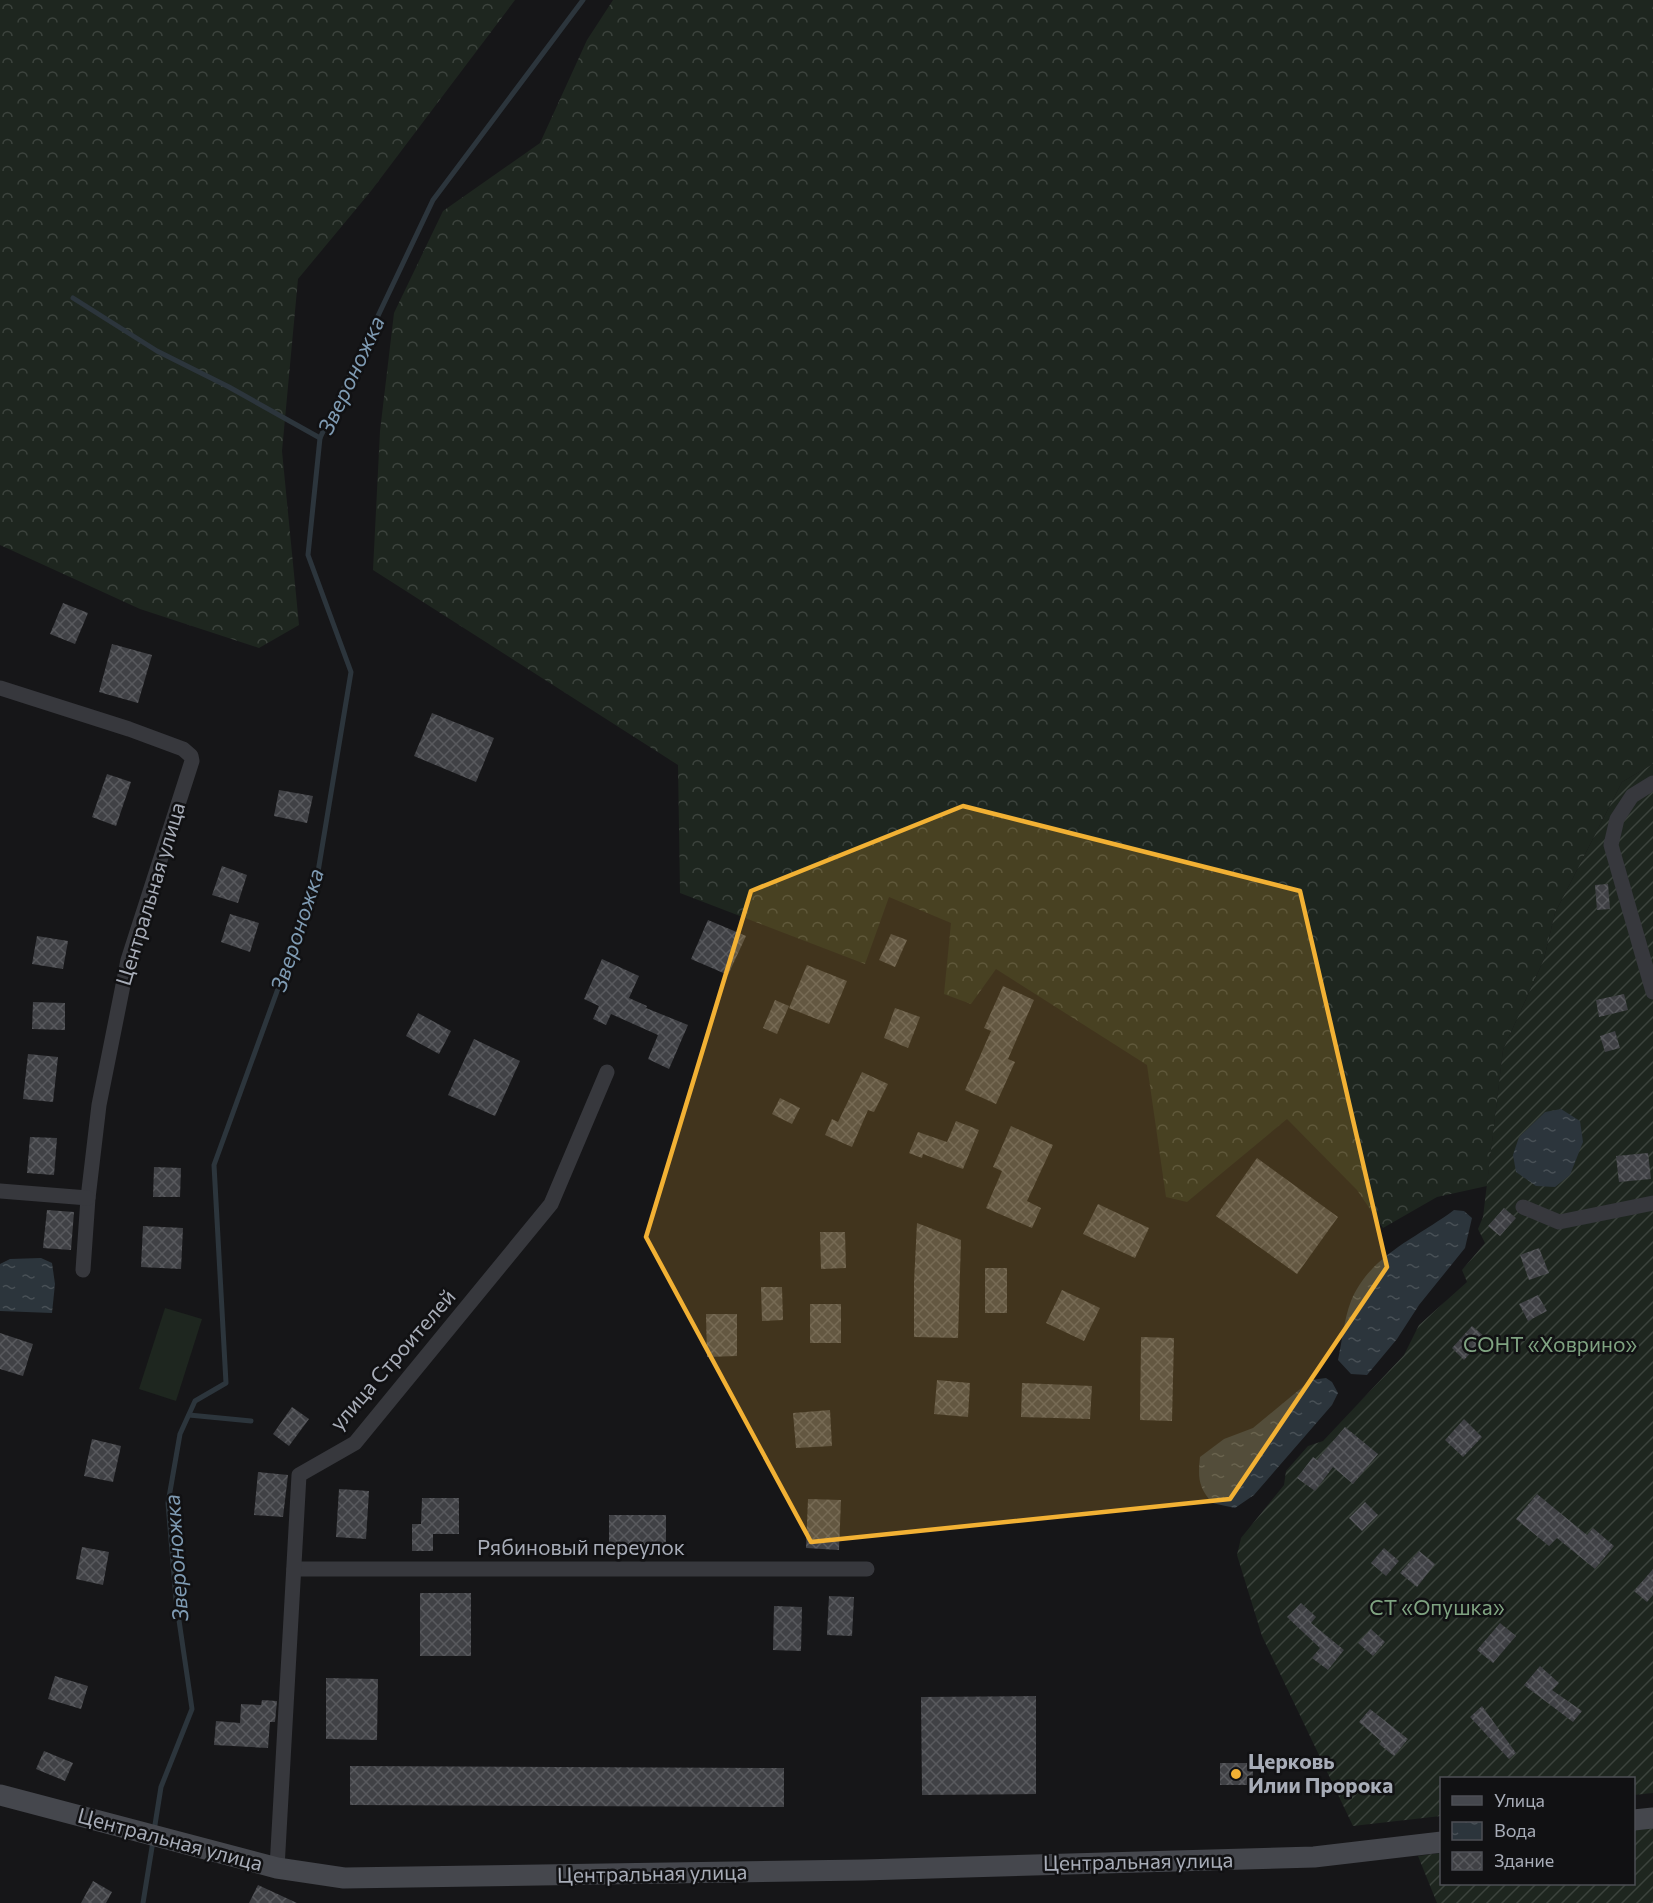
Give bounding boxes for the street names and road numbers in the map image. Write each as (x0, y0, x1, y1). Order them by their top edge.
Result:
street label: Центральная улица (110, 799, 189, 988)
street label: улица Строителей (324, 1284, 460, 1435)
street label: Рябиновый переулок (477, 1534, 685, 1559)
street label: Центральная улица (75, 1802, 266, 1875)
street label: Центральная улица (1043, 1846, 1233, 1875)
street label: Центральная улица (557, 1858, 747, 1887)

